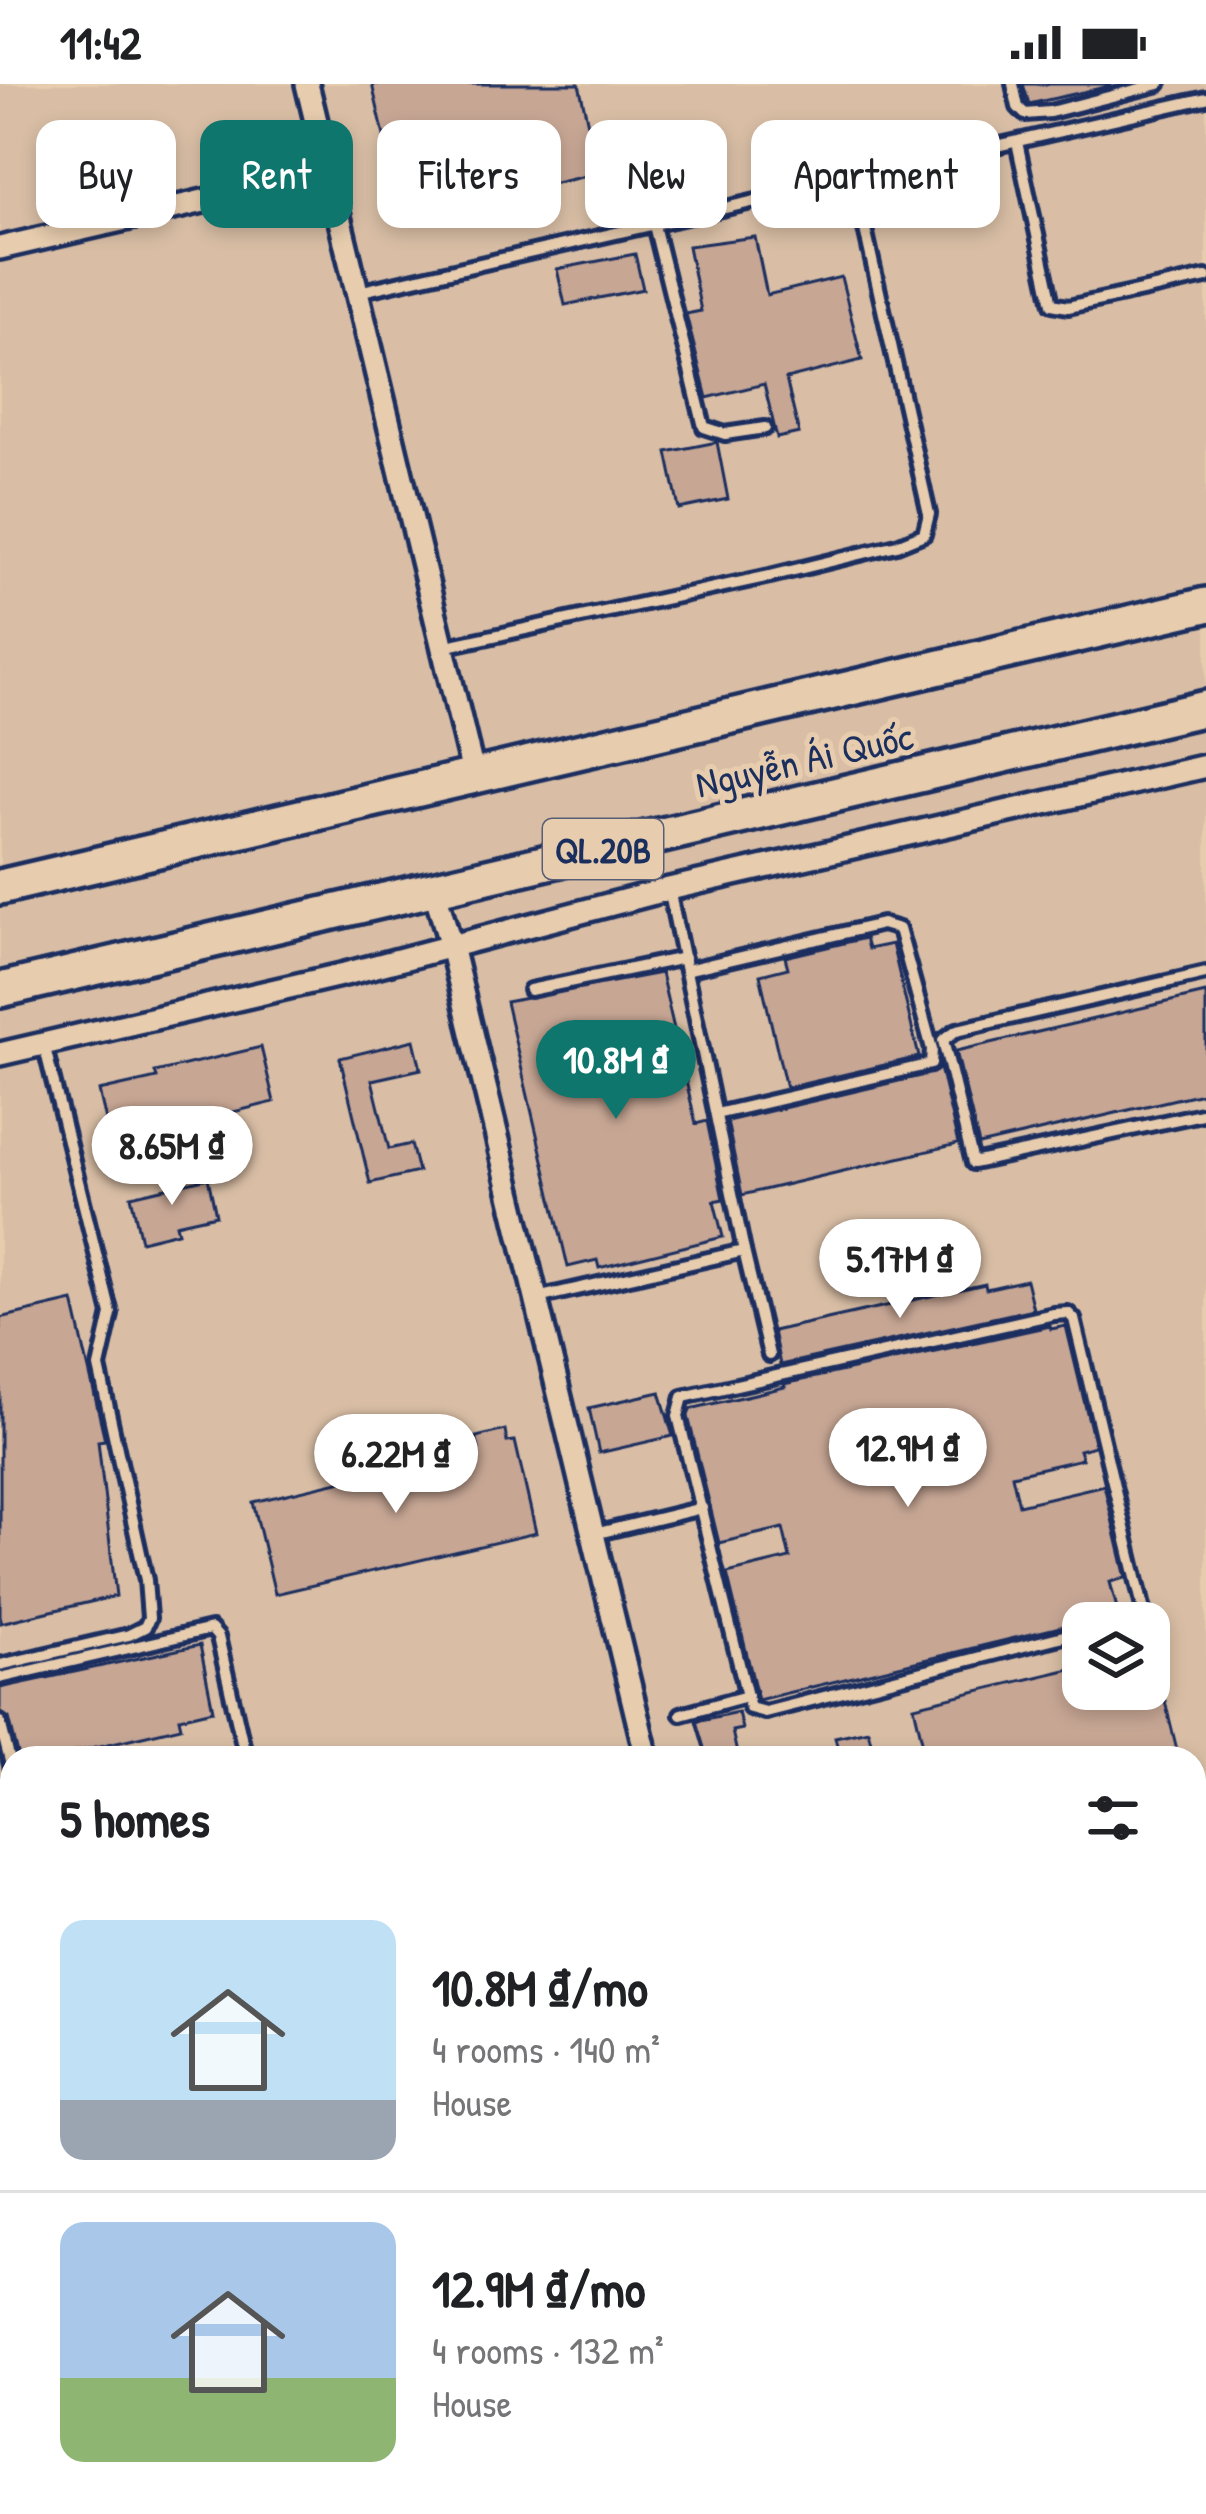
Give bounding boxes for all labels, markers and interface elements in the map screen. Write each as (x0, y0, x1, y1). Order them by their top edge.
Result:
text: 11:42 (60, 12, 141, 73)
chip: Buy (36, 120, 176, 228)
chip: Rent (200, 120, 353, 228)
chip: Filters (377, 120, 561, 228)
chip: New (585, 120, 727, 228)
chip: Apartment (751, 120, 1000, 228)
street label: Nguyễn Ái Quốc (690, 708, 918, 810)
road number: QL.20B (543, 819, 663, 879)
pin: 10.8M ₫ (505, 1020, 727, 1122)
text: 10.8M ₫ (563, 1032, 669, 1085)
pin: 8.65M ₫ (61, 1106, 283, 1208)
text: 8.65M ₫ (119, 1118, 225, 1171)
pin: 5.17M ₫ (789, 1219, 1011, 1321)
text: 5.17M ₫ (846, 1231, 954, 1284)
pin: 12.9M ₫ (797, 1408, 1019, 1510)
pin: 6.22M ₫ (285, 1414, 507, 1516)
text: 12.9M ₫ (856, 1420, 960, 1473)
text: 6.22M ₫ (341, 1426, 451, 1479)
map controls (1062, 1602, 1170, 1710)
button: layers (1062, 1602, 1170, 1710)
text: 5 homes (60, 1784, 210, 1853)
icon: filters (1080, 1785, 1146, 1851)
text: 10.8M ₫/mo (432, 1953, 648, 2022)
icon: home (156, 1968, 300, 2112)
text: 4 rooms · 140 m² (432, 2022, 660, 2075)
text: House (432, 2075, 512, 2128)
text: 12.9M ₫/mo (432, 2254, 645, 2323)
icon: home (156, 2270, 300, 2414)
text: 4 rooms · 132 m² (432, 2323, 664, 2376)
text: House (432, 2376, 512, 2429)

